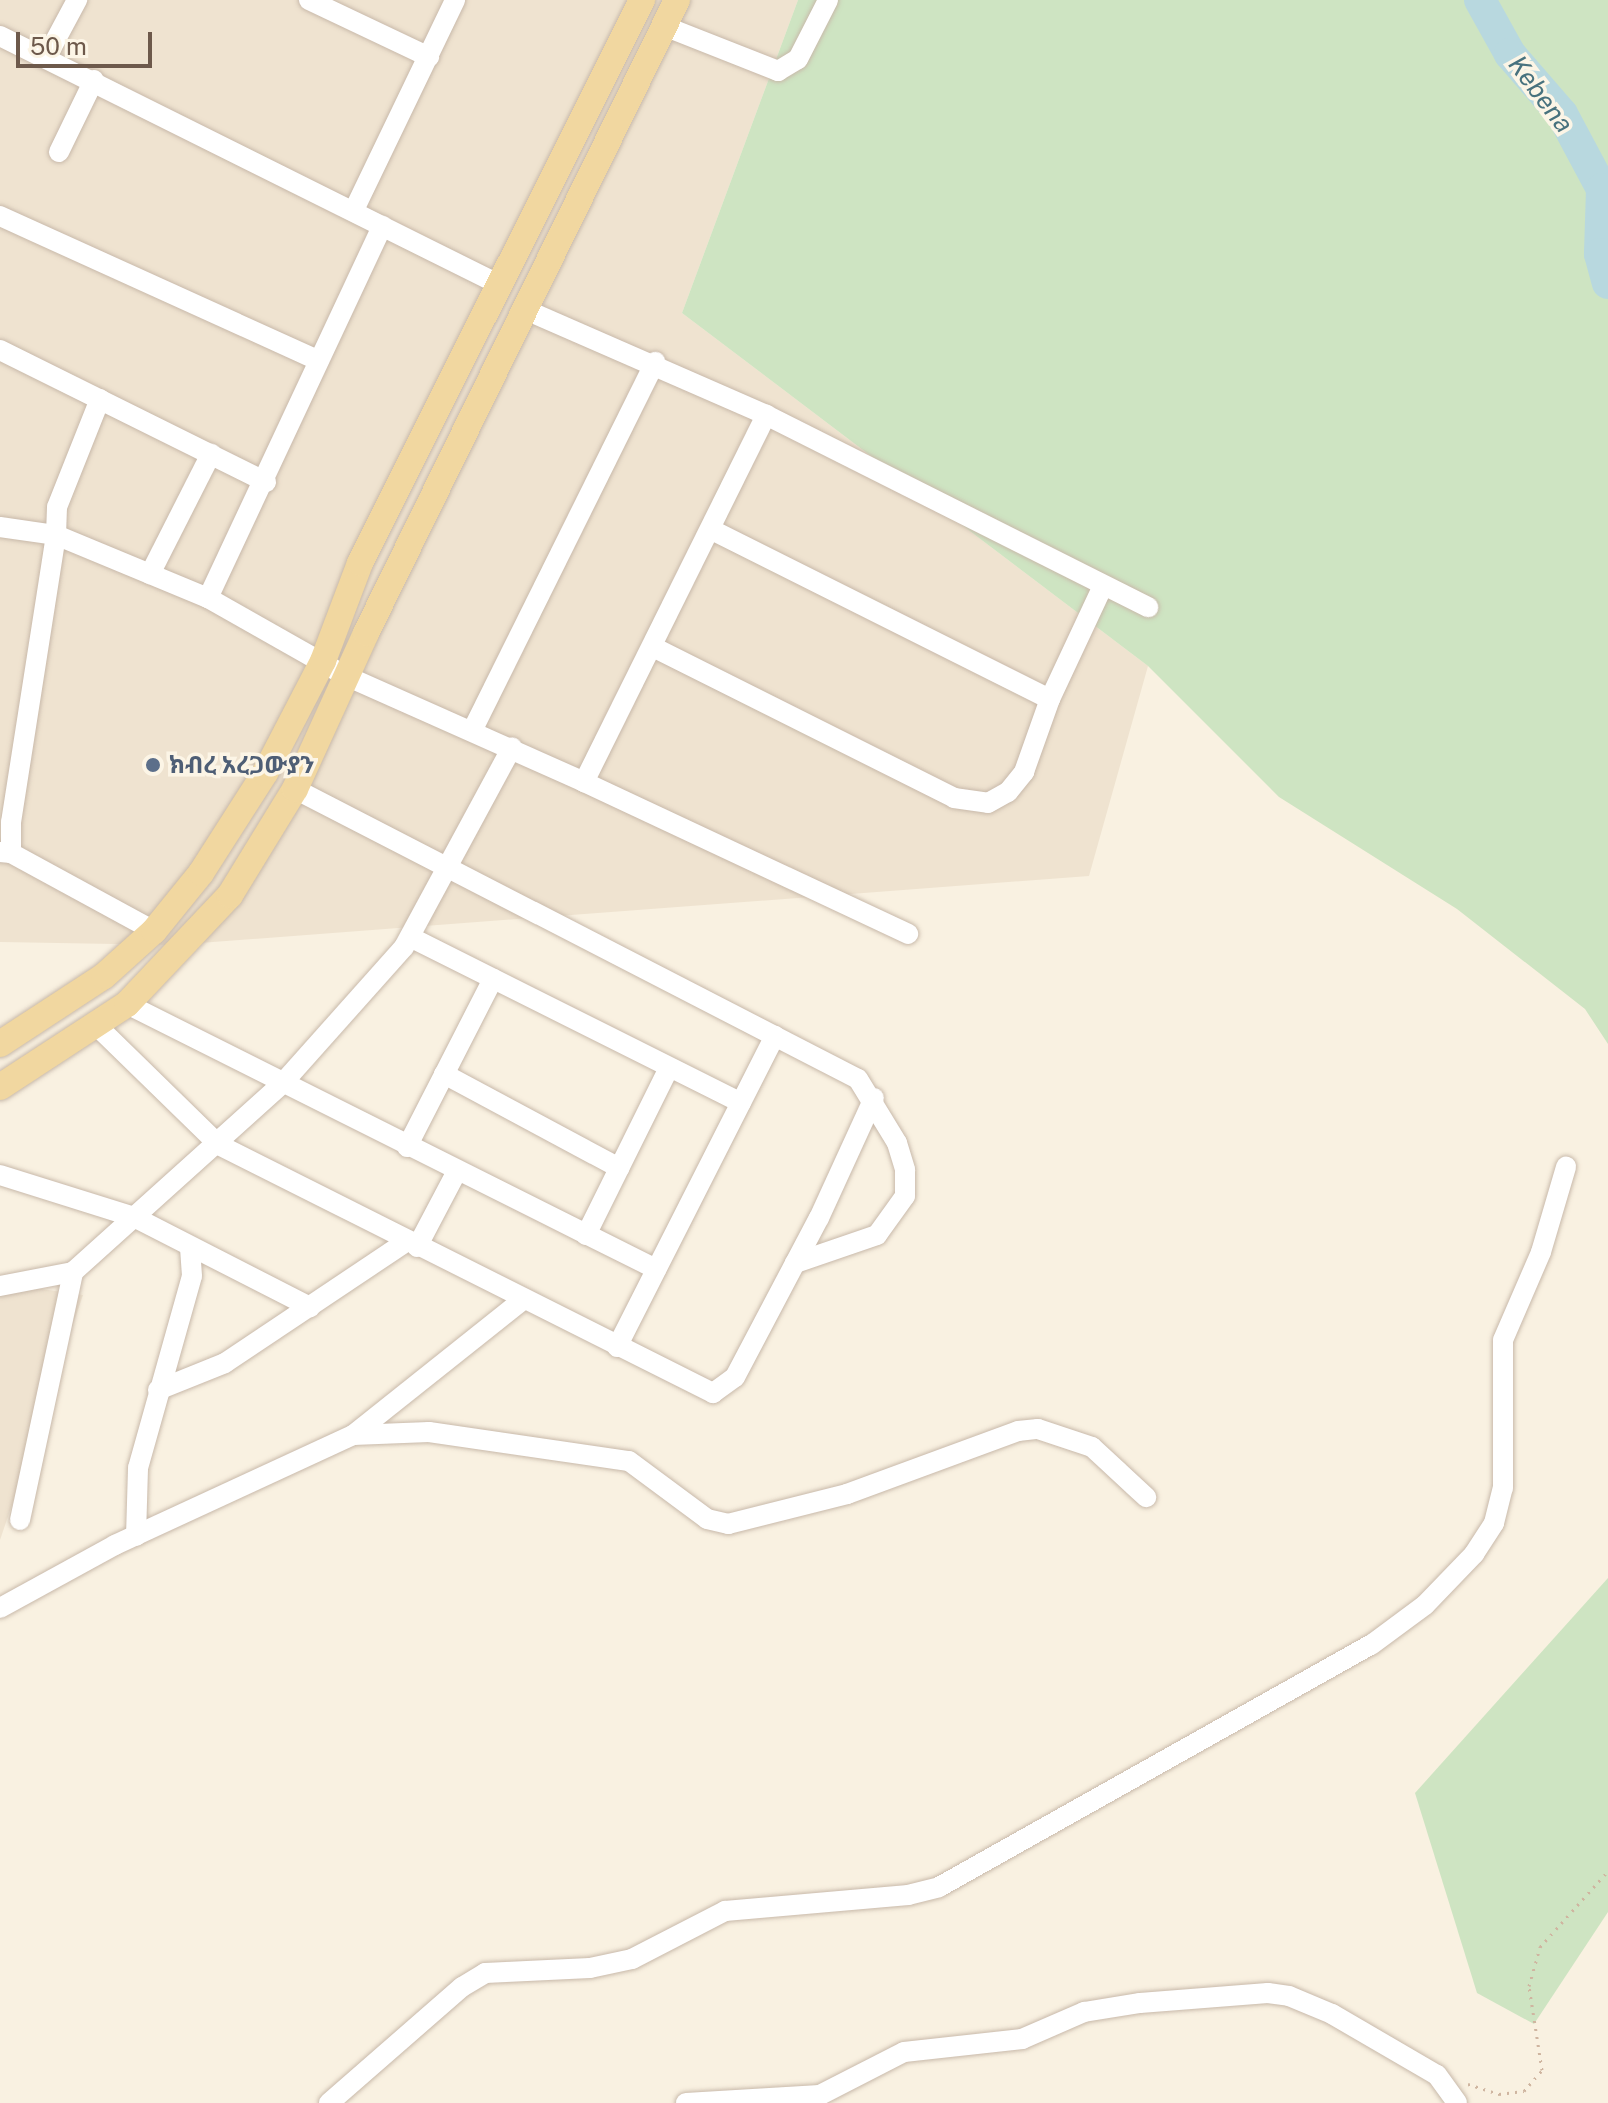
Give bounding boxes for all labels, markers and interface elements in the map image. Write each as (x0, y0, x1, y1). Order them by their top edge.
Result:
scale bar (20, 16, 156, 66)
text: 50 m (30, 32, 87, 60)
water label: Kebena (1502, 49, 1580, 139)
place label: ክብረ አረጋውያን (169, 751, 315, 779)
marker: ክብረ አረጋውያን (144, 756, 162, 774)

